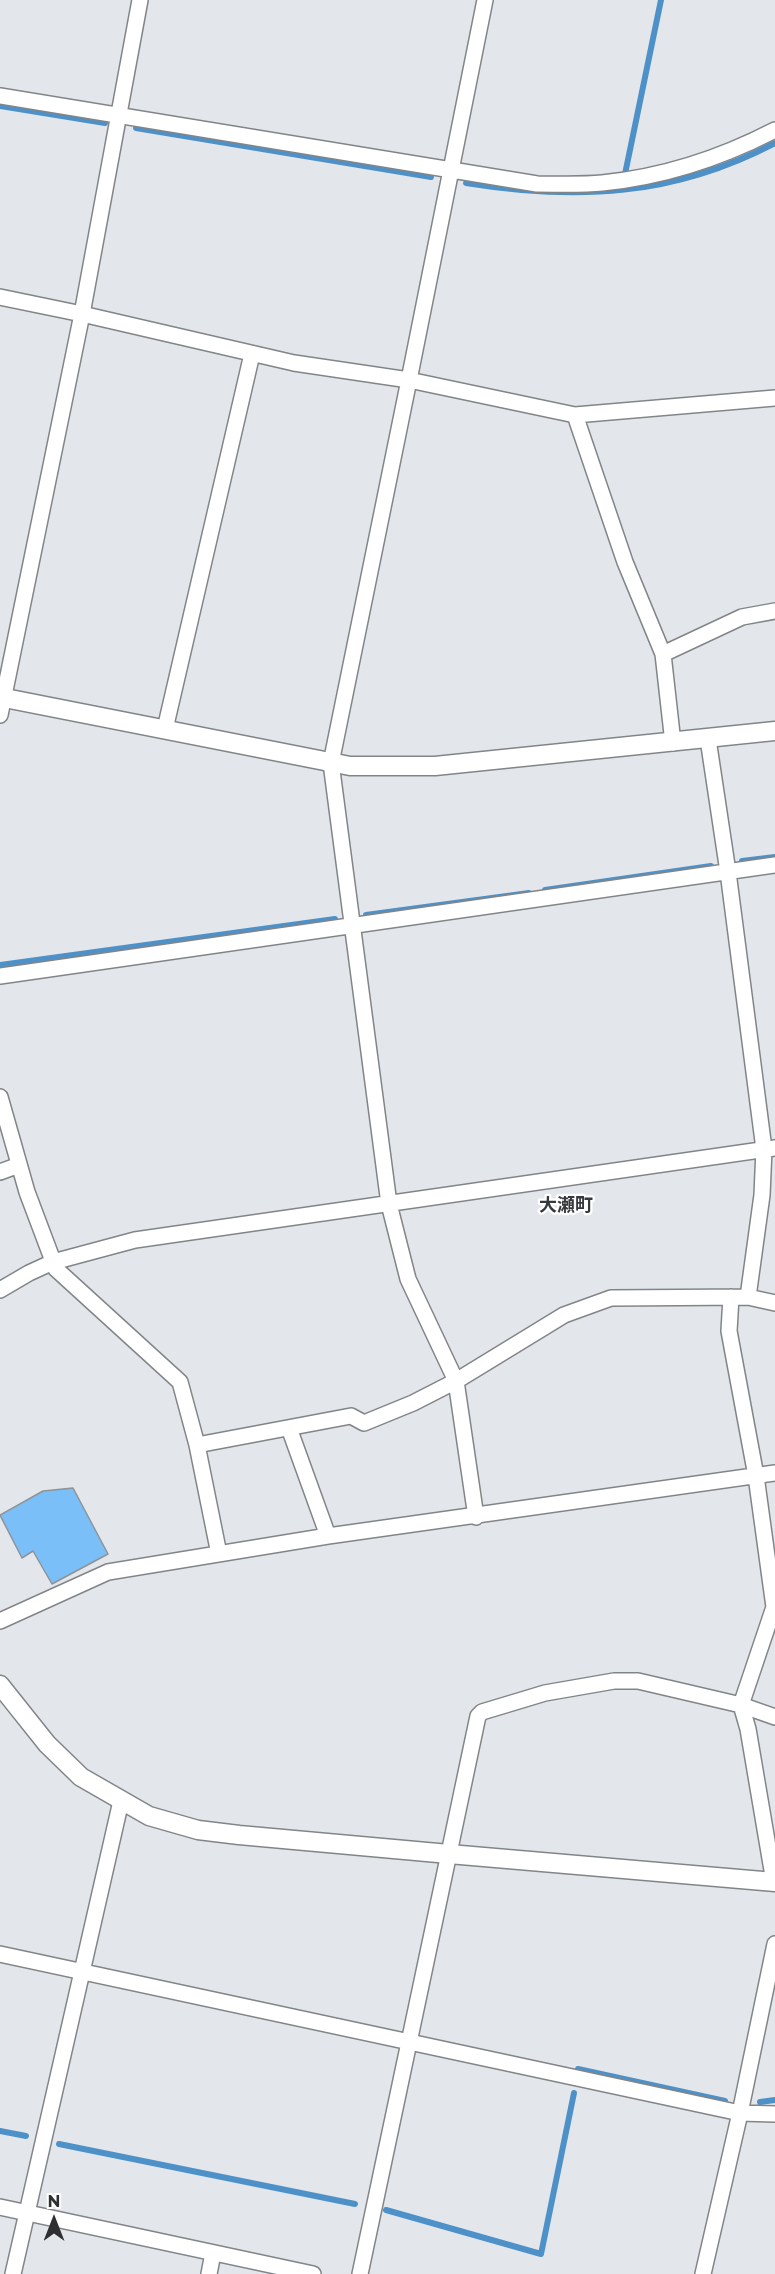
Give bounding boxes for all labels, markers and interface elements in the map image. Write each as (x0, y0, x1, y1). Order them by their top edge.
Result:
district label: 大瀬町 (539, 1195, 593, 1217)
north arrow (24, 2190, 84, 2250)
text: N (48, 2192, 60, 2211)

